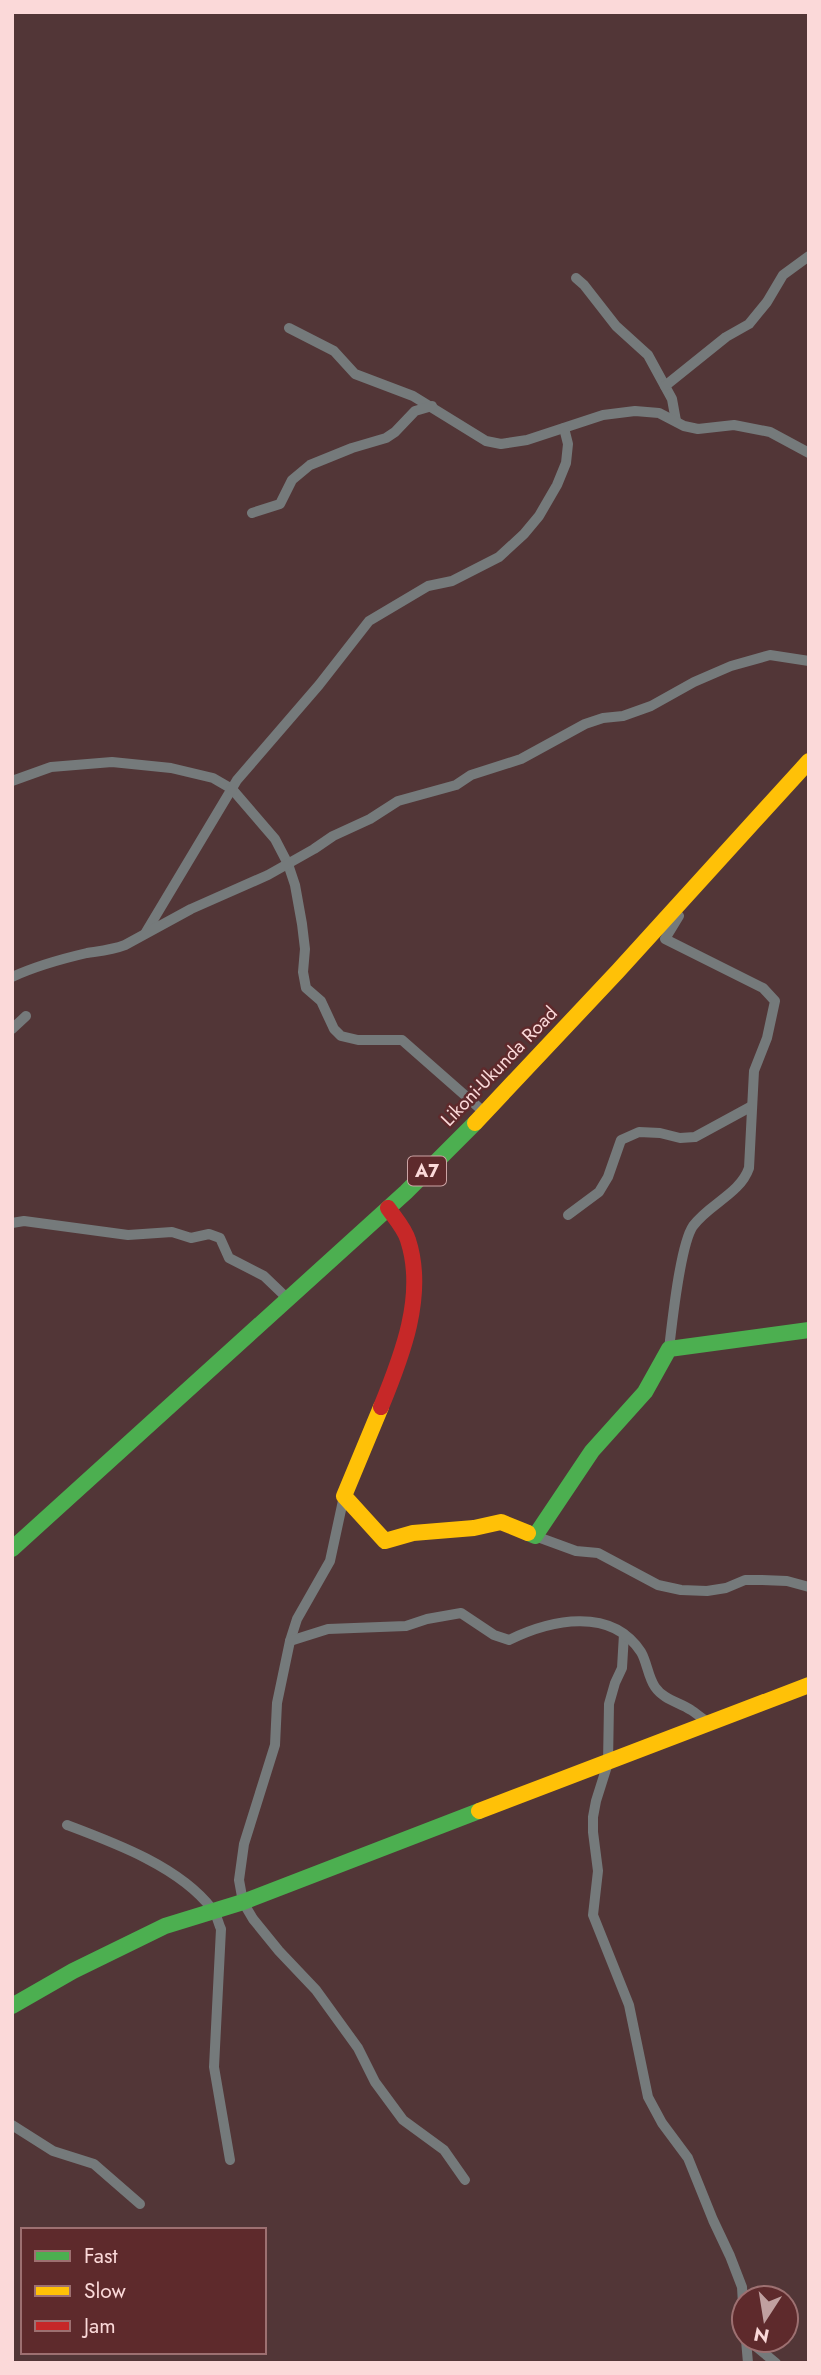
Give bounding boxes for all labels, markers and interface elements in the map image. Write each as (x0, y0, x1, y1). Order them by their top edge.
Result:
street label: Likoni-Ukunda Road (435, 1000, 563, 1132)
road number: A7 (408, 1156, 446, 1186)
legend (21, 2228, 266, 2354)
text: Fast (84, 2241, 117, 2271)
text: Slow (84, 2276, 126, 2306)
north arrow (730, 2284, 800, 2354)
text: Jam (81, 2311, 116, 2341)
text: N (751, 2320, 772, 2350)

